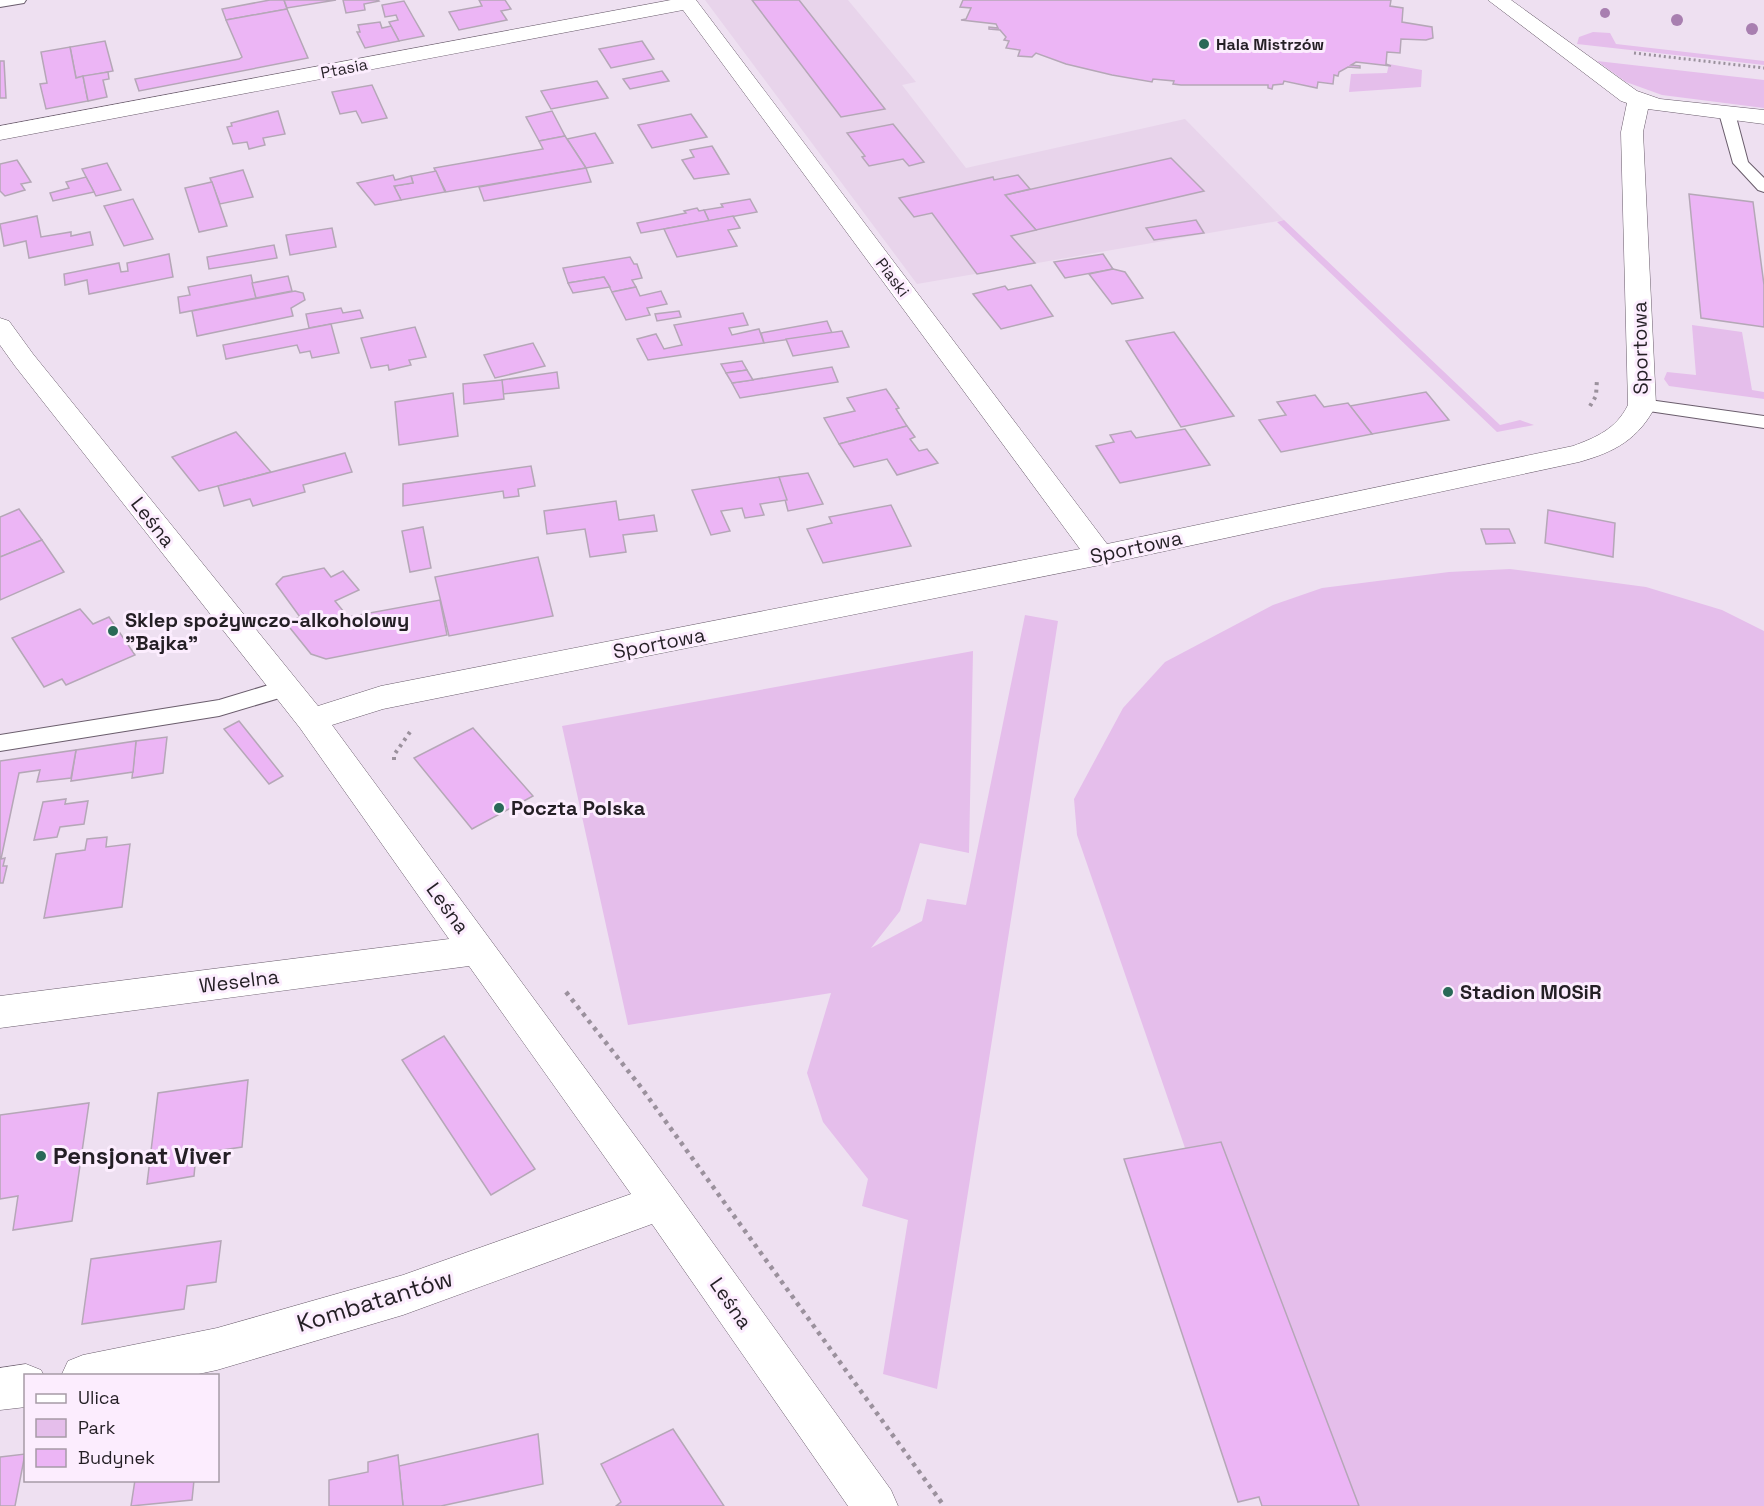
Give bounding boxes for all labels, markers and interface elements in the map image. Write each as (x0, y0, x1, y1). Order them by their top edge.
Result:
place label: Hala Mistrzów (1216, 34, 1324, 55)
marker: Hala Mistrzów (1197, 37, 1211, 51)
street label: Ptasia (319, 54, 369, 83)
street label: Piaski (871, 254, 914, 301)
street label: Sportowa (1626, 301, 1654, 395)
street label: Leśna (125, 492, 181, 552)
street label: Sportowa (1088, 525, 1184, 569)
place label: Sklep spożywczo-alkoholowy "Bajka" (125, 607, 409, 656)
street label: Sportowa (611, 621, 707, 665)
marker: Sklep spożywczo-alkoholowy "Bajka" (106, 624, 120, 638)
place label: Poczta Polska (511, 795, 646, 821)
marker: Poczta Polska (492, 801, 506, 815)
street label: Leśna (421, 877, 475, 939)
street label: Weselna (198, 963, 280, 999)
place label: Stadion MOSiR (1460, 979, 1602, 1005)
marker: Stadion MOSiR (1441, 985, 1455, 999)
place label: Pensjonat Viver (53, 1140, 231, 1171)
marker: Pensjonat Viver (34, 1149, 48, 1163)
street label: Kombatantów (293, 1262, 457, 1339)
street label: Leśna (704, 1272, 758, 1334)
legend (24, 1374, 219, 1482)
text: Ulica (78, 1386, 120, 1409)
text: Park (78, 1416, 116, 1439)
text: Budynek (78, 1446, 155, 1469)

